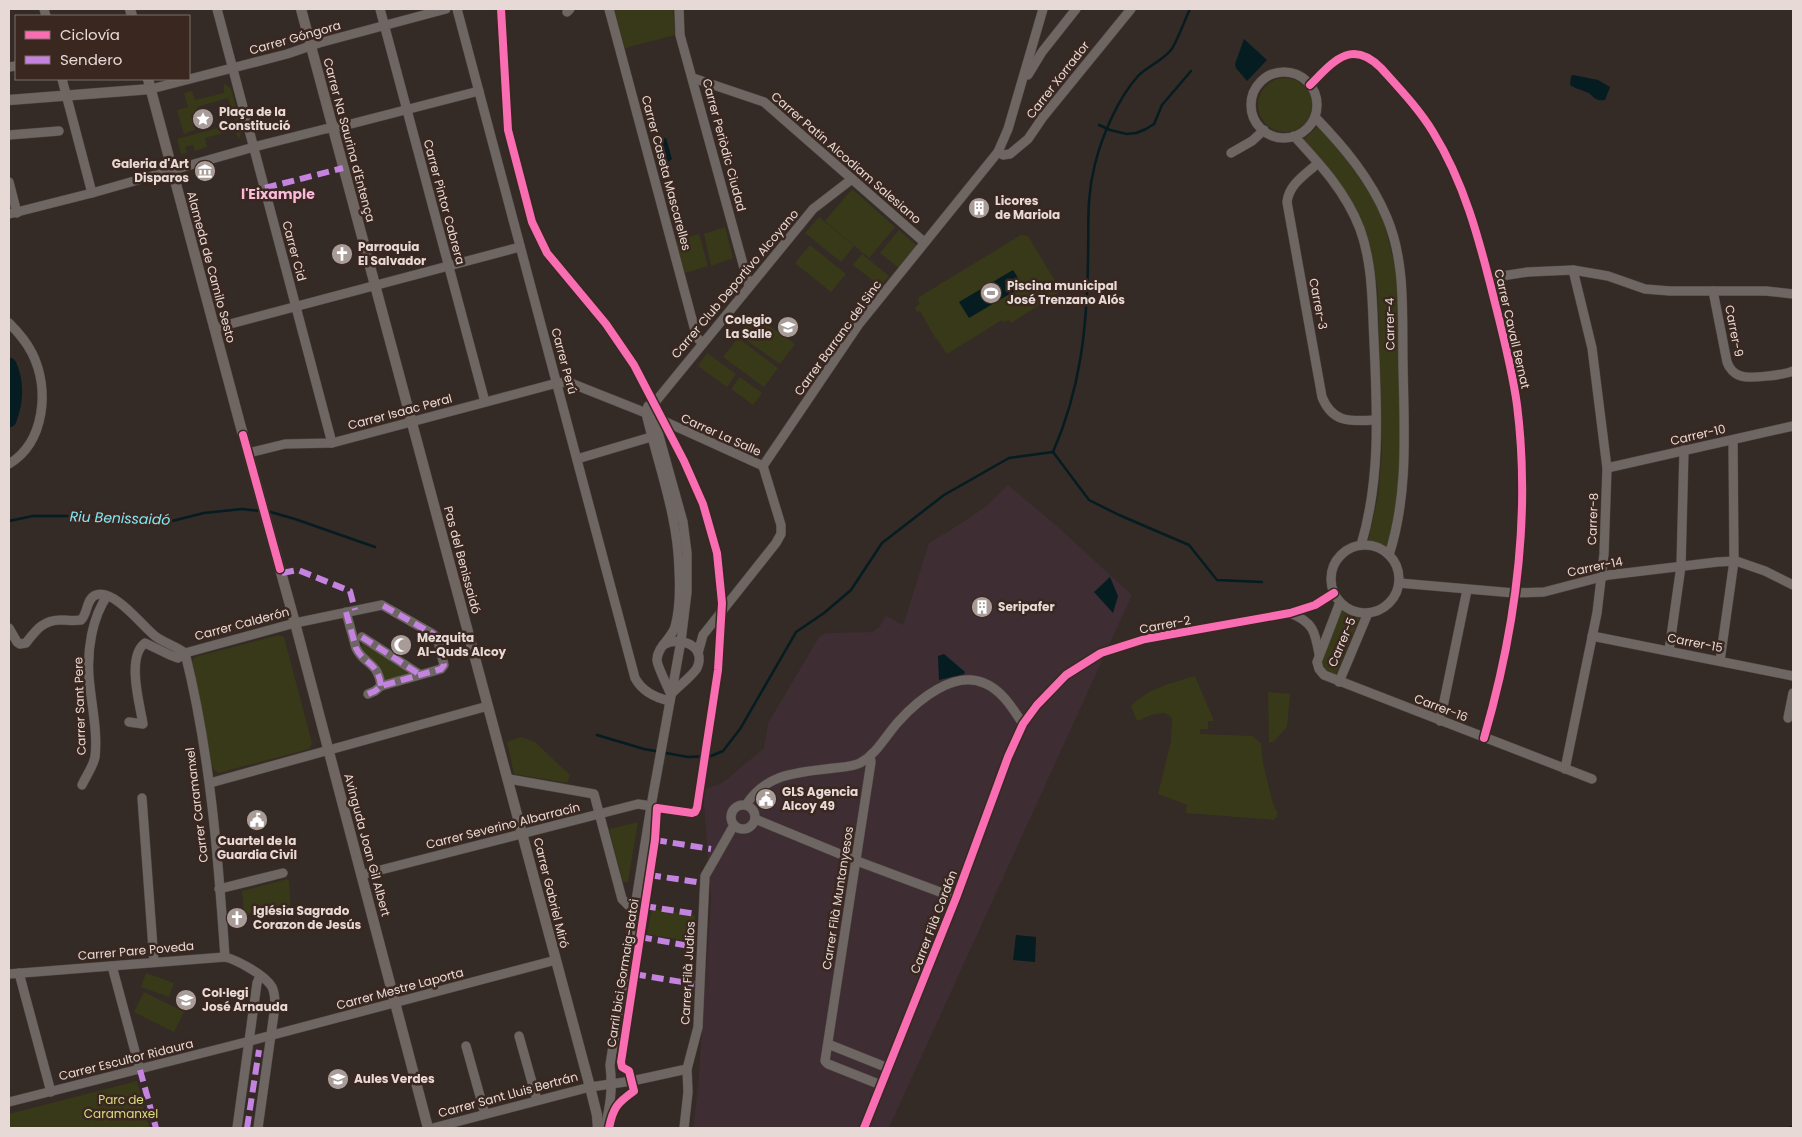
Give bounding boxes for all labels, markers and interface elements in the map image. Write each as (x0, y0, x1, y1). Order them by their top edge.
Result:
legend (15, 15, 190, 80)
street label: Carrer Góngora (247, 16, 343, 59)
text: Ciclovía (60, 24, 120, 45)
street label: Carrer Xorrador (1022, 37, 1094, 122)
text: Sendero (60, 49, 122, 70)
street label: Carrer Na Saurina d'Entença (319, 56, 380, 224)
street label: Carrer Periòdic Ciudad (699, 77, 750, 213)
street label: Carrer Patín Alcodiam Salesiano (768, 88, 925, 228)
street label: Carrer Caseta Mascarelles (638, 93, 695, 252)
place label: Plaça de la Constitució (219, 103, 291, 134)
place icon: Plaça de la Constitució (191, 107, 215, 131)
street label: Carrer Pintor Cabrera (420, 137, 469, 266)
place label: Galeria d'Art Disparos (112, 155, 189, 186)
museum icon: Galeria d'Art Disparos (193, 159, 217, 183)
district label: l'Eixample (241, 184, 315, 204)
street label: Alameda de Camilo Sesto (183, 189, 240, 345)
place label: Licores de Mariola (995, 192, 1060, 223)
building icon: Licores de Mariola (967, 196, 991, 220)
street label: Carrer Club Deportivo Alcoyano (667, 205, 802, 362)
street label: Carrer Cid (278, 219, 311, 283)
place label: Parroquia El Salvador (358, 238, 426, 269)
church icon: Parroquia El Salvador (330, 242, 354, 266)
street label: Carrer Cavall Bernat (1490, 267, 1535, 390)
street label: Carrer Barranc del Sinc (790, 277, 885, 399)
place label: Piscina municipal José Trenzano Alós (1007, 277, 1125, 308)
street label: Carrer-3 (1305, 277, 1332, 331)
sports icon: Piscina municipal José Trenzano Alós (979, 281, 1003, 305)
street label: Carrer-4 (1381, 297, 1398, 350)
street label: Carrer-9 (1721, 304, 1748, 358)
place label: Colegio La Salle (725, 311, 773, 342)
school or university icon: Colegio La Salle (776, 315, 800, 339)
street label: Carrer Perú (547, 326, 581, 396)
street label: Carrer Isaac Peral (346, 389, 454, 434)
street label: Carrer La Salle (678, 409, 764, 460)
street label: Carrer-10 (1669, 420, 1727, 449)
street label: Carrer-8 (1583, 492, 1602, 545)
street label: Pas del Benissaidó (440, 504, 485, 616)
water label: Riu Benissaidó (69, 506, 171, 530)
street label: Carrer-14 (1566, 552, 1625, 581)
building icon: Seripafer (970, 595, 994, 619)
place label: Seripafer (998, 598, 1055, 615)
street label: Carrer Calderón (193, 603, 291, 644)
street label: Carrer-2 (1138, 611, 1192, 638)
street label: Carrer-5 (1323, 614, 1360, 669)
place label: Mezquita Al-Quds Alcoy (417, 629, 507, 660)
street label: Carrer-15 (1666, 629, 1724, 656)
mosque icon: Mezquita Al-Quds Alcoy (389, 633, 413, 657)
street label: Carrer Sant Pere (69, 657, 90, 755)
street label: Carrer-16 (1412, 690, 1471, 726)
street label: Carrer Caramanxel (181, 747, 212, 864)
street label: Avinguda Joan Gil Albert (340, 771, 395, 918)
place label: GLS Agencia Alcoy 49 (782, 783, 858, 814)
public building icon: GLS Agencia Alcoy 49 (754, 787, 778, 811)
street label: Carrer Severino Albarracín (424, 798, 582, 853)
public building icon: Cuartel de la Guardia Civil (245, 808, 269, 832)
street label: Carrer Filà Muntanyesos (818, 825, 857, 971)
place label: Cuartel de la Guardia Civil (217, 832, 297, 863)
street label: Carrer Gabriel Miró (530, 836, 574, 950)
street label: Carrer Filà Cordón (906, 868, 961, 976)
street label: Carril bici Gormaig-Batoi (602, 897, 643, 1048)
place label: Iglésia Sagrado Corazon de Jesús (253, 902, 361, 933)
church icon: Iglésia Sagrado Corazon de Jesús (225, 906, 249, 930)
street label: Carrer Filà Judios (676, 921, 699, 1025)
street label: Carrer Pare Poveda (77, 937, 195, 964)
street label: Carrer Mestre Laporta (334, 963, 465, 1014)
place label: Col·legi José Arnauda (202, 984, 288, 1015)
school or university icon: Col·legi José Arnauda (174, 988, 198, 1012)
street label: Carrer Escultor Ridaura (57, 1035, 195, 1084)
school or university icon: Aules Verdes (326, 1067, 350, 1091)
street label: Carrer Sant Lluis Bertrán (436, 1068, 580, 1121)
place label: Aules Verdes (354, 1070, 435, 1087)
park label: Parc de Caramanxel (84, 1091, 158, 1122)

